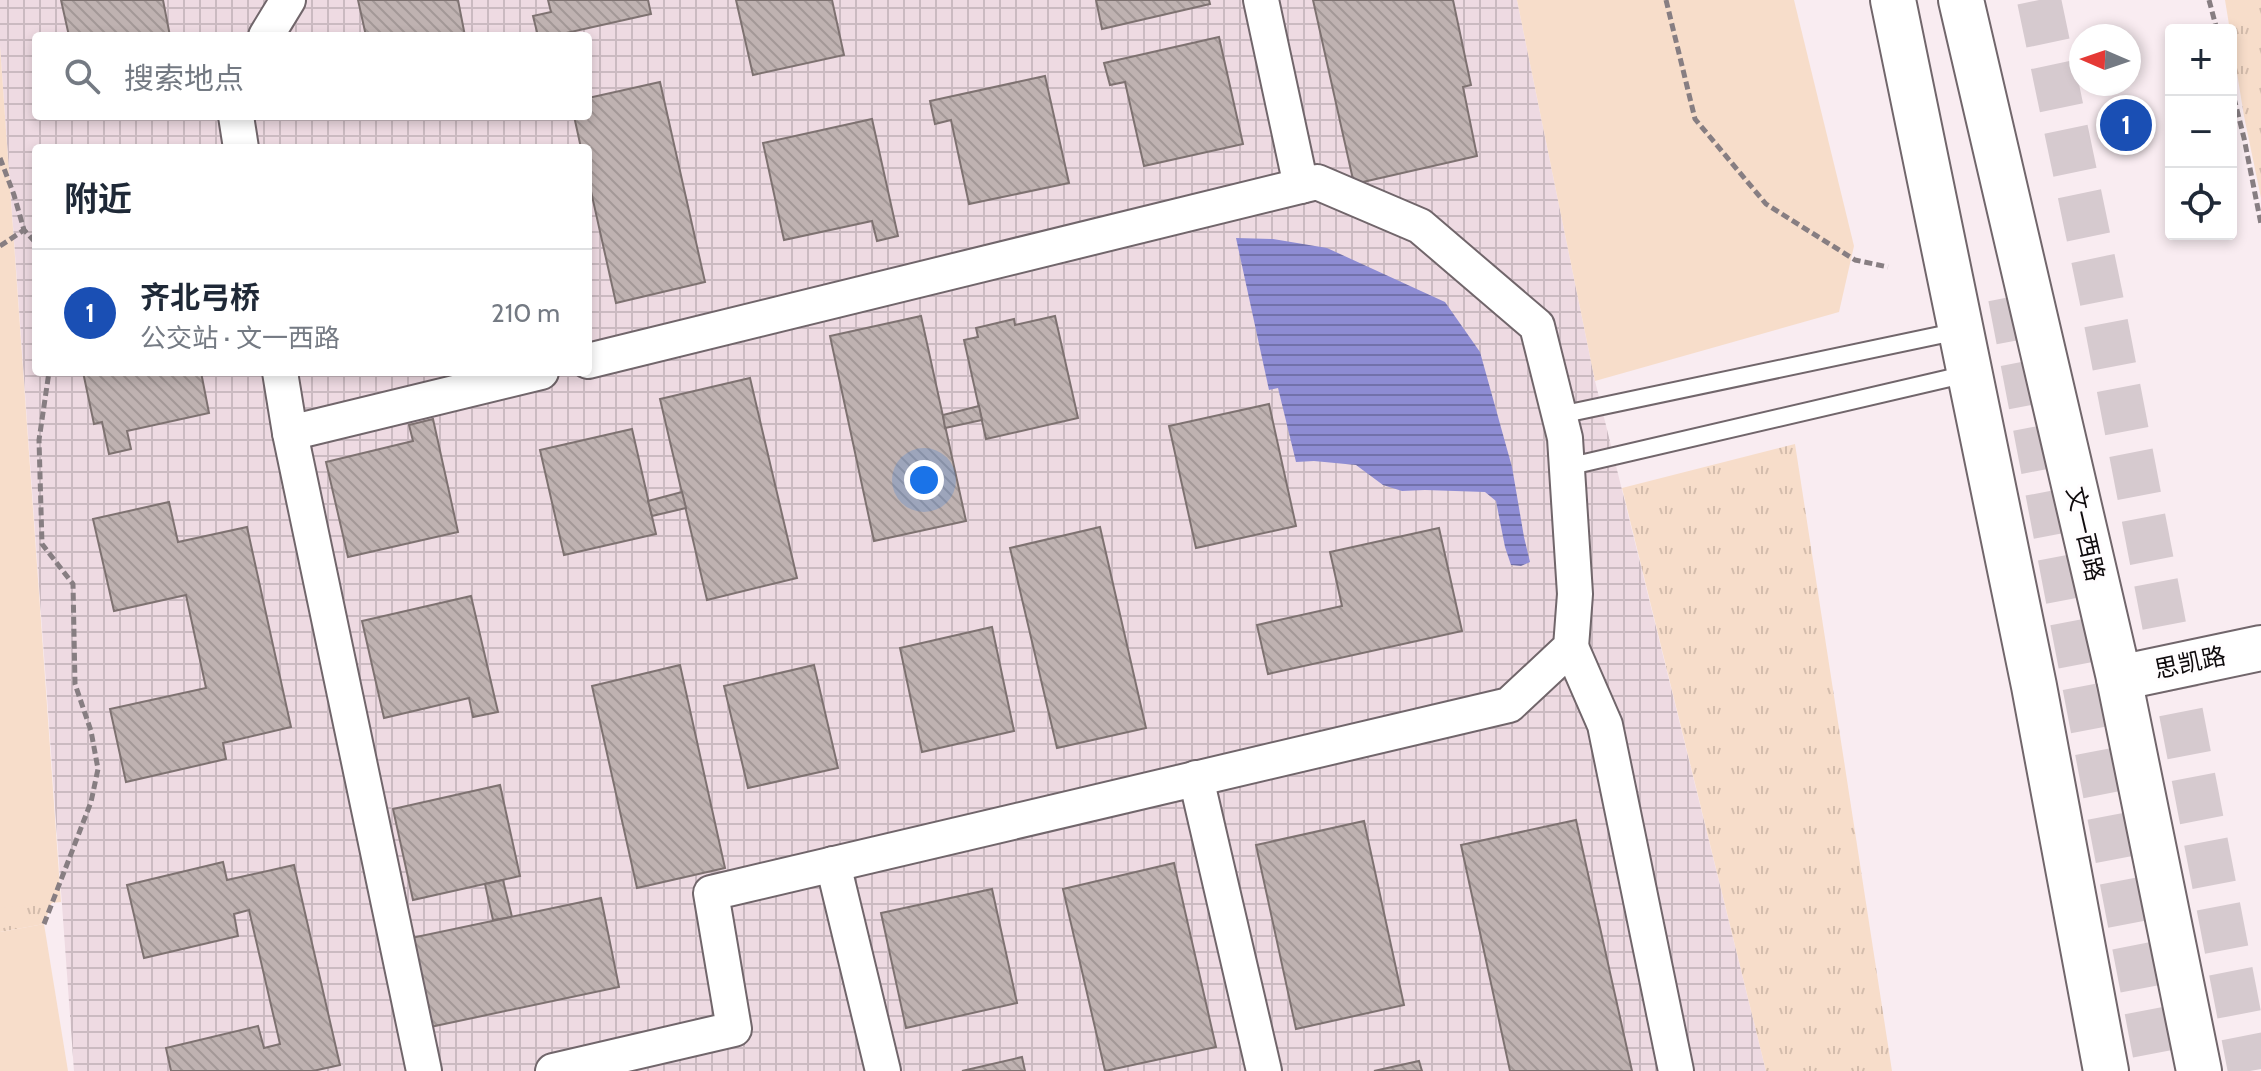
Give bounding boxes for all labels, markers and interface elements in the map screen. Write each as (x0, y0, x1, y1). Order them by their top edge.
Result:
north arrow (2069, 24, 2141, 96)
map controls (2165, 24, 2237, 240)
button: + (2165, 24, 2237, 96)
search box (32, 32, 592, 120)
icon: search (60, 54, 104, 98)
text: 搜索地点 (124, 60, 244, 97)
pin: 1 (2100, 95, 2152, 155)
button: − (2165, 96, 2237, 168)
button: locate (2165, 168, 2237, 240)
text: 附近 (64, 178, 132, 220)
text: 齐北弓桥 (140, 279, 260, 316)
text: 1 (85, 297, 95, 329)
text: 210 m (491, 297, 560, 329)
text: 公交站 · 文一西路 (140, 322, 340, 354)
your location (904, 460, 944, 500)
street label: 文一西路 (2061, 484, 2110, 584)
street label: 思凯路 (2152, 641, 2228, 684)

